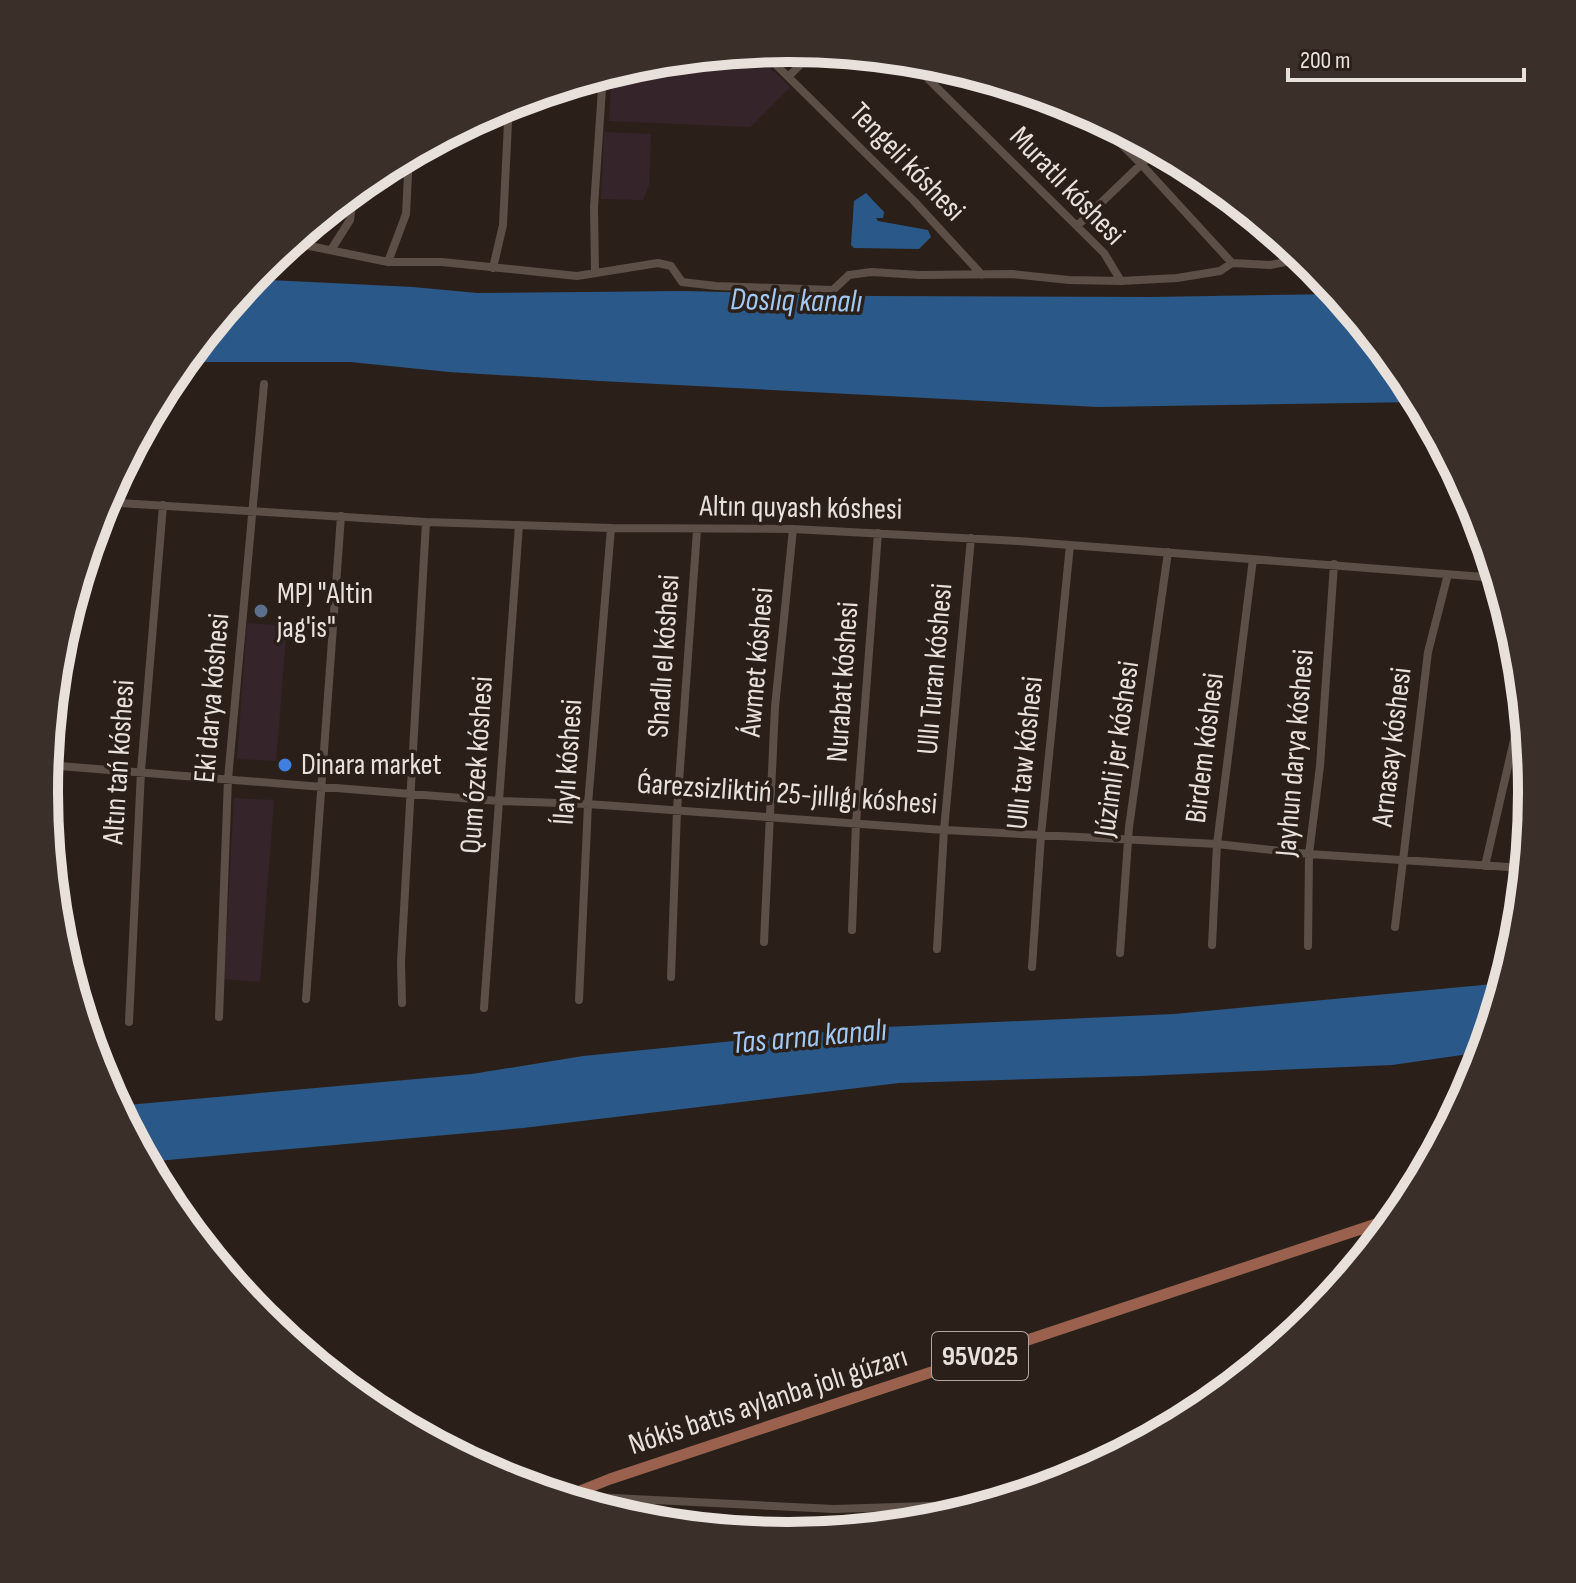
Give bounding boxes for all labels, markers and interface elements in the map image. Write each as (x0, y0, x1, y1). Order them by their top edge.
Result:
scale bar (1288, 32, 1524, 82)
text: 200 m (1300, 46, 1351, 75)
street label: Tengeli kóshesi (842, 95, 972, 229)
street label: Muratlı kóshesi (1002, 119, 1132, 253)
water label: Doslıq kanalı (730, 280, 862, 322)
street label: Altın quyash kóshesi (698, 488, 903, 528)
street label: Shadlı el kóshesi (640, 573, 688, 739)
place label: MPJ "Altin jag'is" (276, 576, 373, 646)
street label: Ullı Turan kóshesi (910, 582, 960, 756)
street label: Áwmet kóshesi (732, 586, 781, 739)
street label: Nurabat kóshesi (819, 601, 867, 763)
marker: MPJ "Altin jag'is" (252, 602, 270, 620)
street label: Eki darya kóshesi (187, 612, 237, 784)
street label: Jayhun darya kóshesi (1268, 648, 1322, 859)
street label: Júzimli jer kóshesi (1087, 659, 1147, 840)
street label: Arnasay kóshesi (1364, 665, 1420, 830)
street label: Birdem kóshesi (1178, 671, 1232, 825)
street label: Qum ózek kóshesi (453, 675, 501, 855)
street label: Ullı taw kóshesi (999, 675, 1051, 831)
street label: Altın tań kóshesi (95, 679, 143, 846)
street label: Ílaylı kóshesi (546, 698, 590, 826)
place label: Dinara market (301, 747, 442, 783)
marker: Dinara market (276, 756, 294, 774)
street label: Ǵarezsizliktiń 25-jıllıǵı kóshesi (636, 766, 938, 822)
water label: Tas arna kanalı (730, 1011, 888, 1063)
road number: 95V025 (932, 1332, 1028, 1380)
street label: Nókis batıs aylanba jolı gúzarı (624, 1339, 912, 1463)

